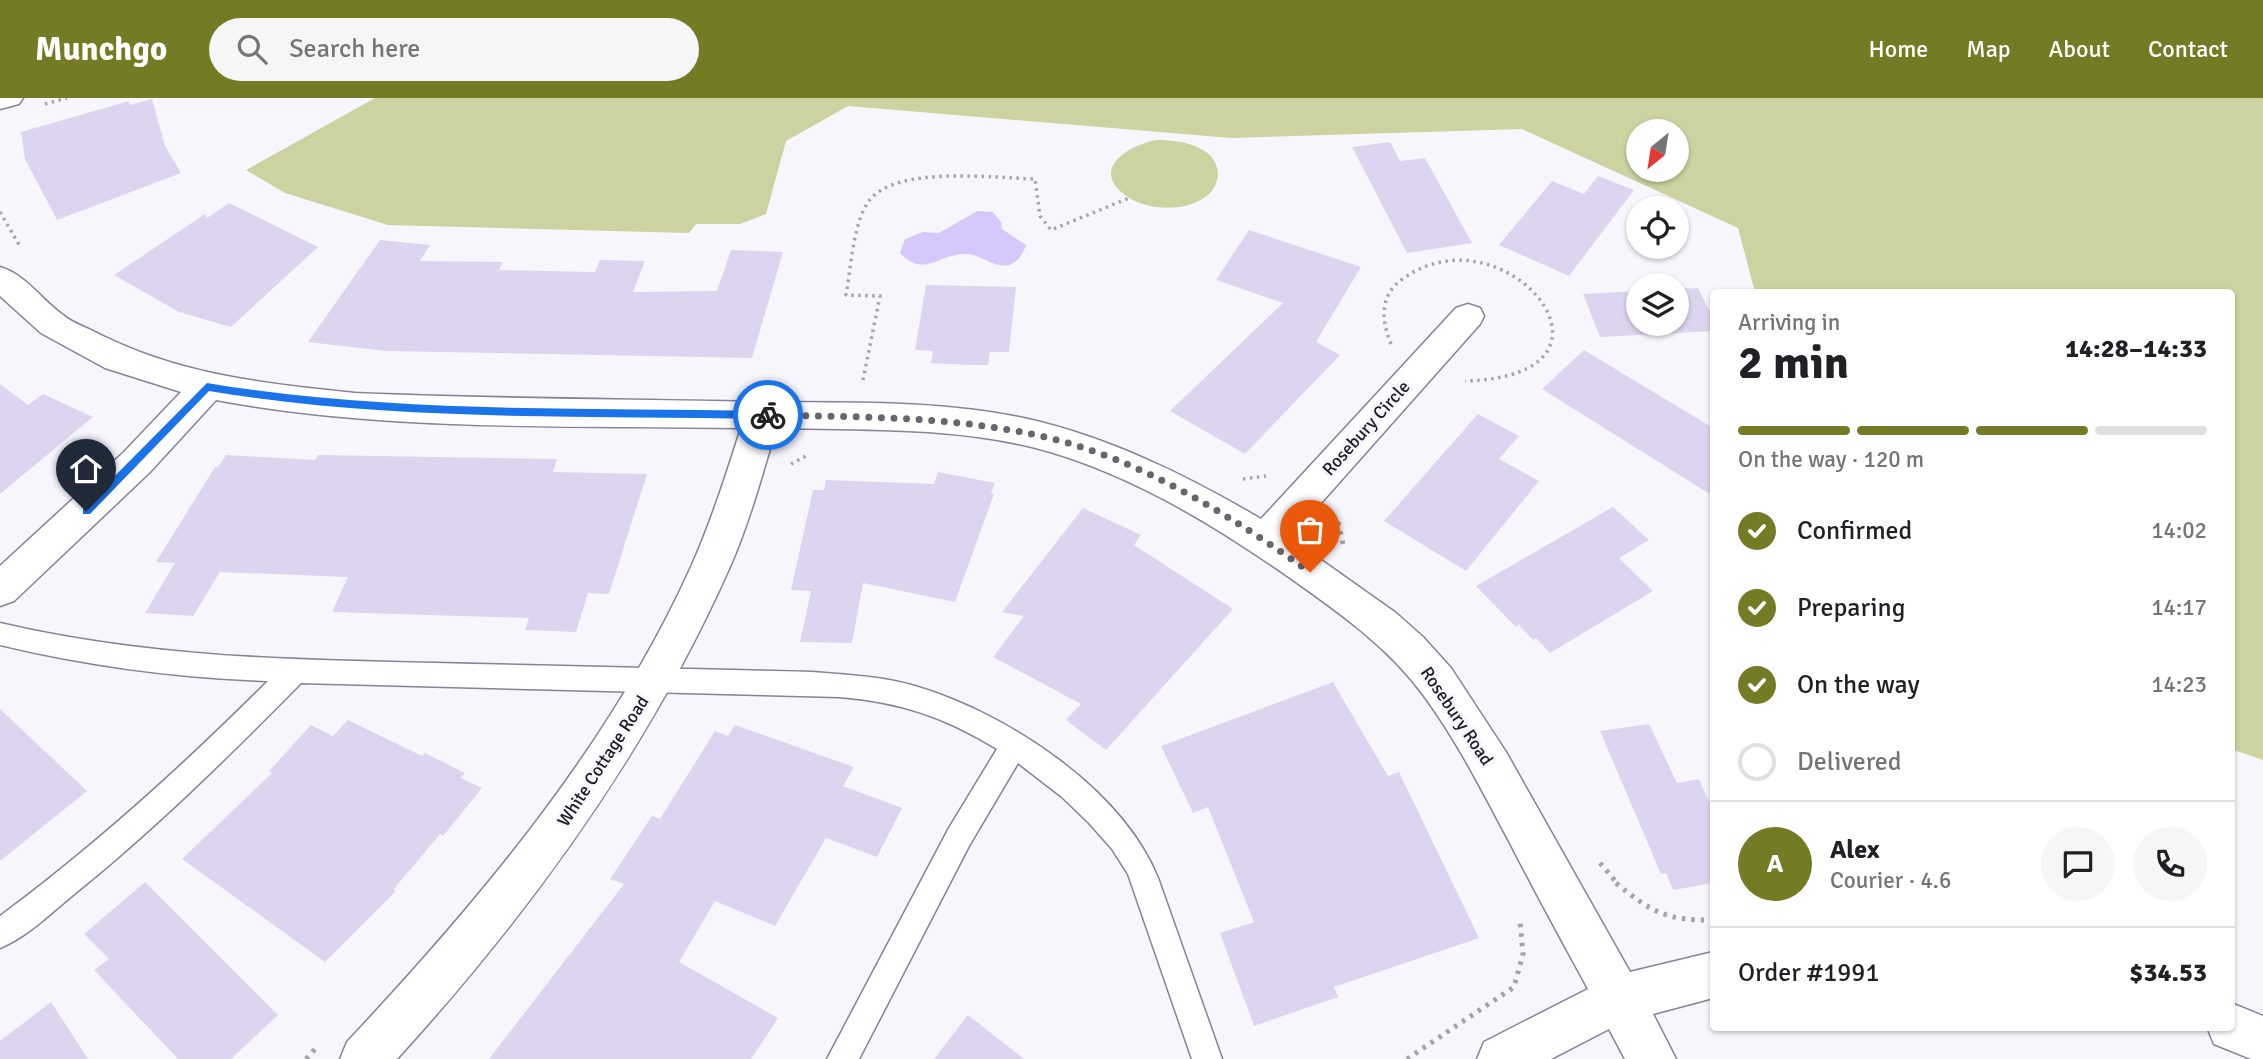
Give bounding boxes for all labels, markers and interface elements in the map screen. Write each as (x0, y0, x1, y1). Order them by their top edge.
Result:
search box (209, 18, 699, 81)
text: Munchgo (35, 29, 167, 70)
icon: search (233, 30, 271, 68)
text: Search here (289, 33, 420, 65)
text: Home (1868, 34, 1928, 64)
text: Map (1966, 34, 2011, 64)
text: About (2049, 34, 2110, 64)
text: Contact (2148, 34, 2228, 64)
north arrow (1626, 119, 1689, 182)
map controls (1626, 119, 1689, 336)
button: locate (1626, 196, 1689, 259)
button: layers (1626, 273, 1689, 336)
text: Arriving in (1738, 308, 1840, 337)
text: 14:28–14:33 (2065, 333, 2207, 365)
text: 2 min (1738, 335, 1849, 391)
street label: Rosebury Circle (1318, 376, 1414, 480)
courier (733, 380, 803, 450)
icon: bike (749, 396, 787, 434)
pin (56, 439, 116, 511)
text: On the way · 120 m (1738, 445, 1924, 474)
icon: home (67, 450, 105, 488)
pin (1280, 500, 1340, 572)
icon: bag (1291, 511, 1329, 549)
icon: check (1738, 512, 1776, 550)
text: Confirmed (1797, 515, 1912, 547)
text: 14:02 (2151, 516, 2207, 545)
icon: check (1738, 589, 1776, 627)
text: Preparing (1797, 592, 1905, 624)
text: 14:17 (2151, 593, 2207, 622)
street label: Rosebury Road (1416, 663, 1498, 769)
icon: check (1738, 666, 1776, 704)
text: On the way (1797, 669, 1920, 701)
text: 14:23 (2151, 670, 2207, 699)
street label: White Cottage Road (552, 691, 654, 831)
text: Delivered (1797, 746, 1902, 778)
button: chat (2041, 827, 2115, 901)
button: phone (2133, 827, 2207, 901)
text: Alex (1830, 834, 1880, 866)
text: A (1767, 848, 1783, 880)
text: Courier · 4.6 (1830, 866, 1951, 895)
text: Order #1991 (1738, 957, 1879, 989)
text: $34.53 (2129, 957, 2207, 989)

